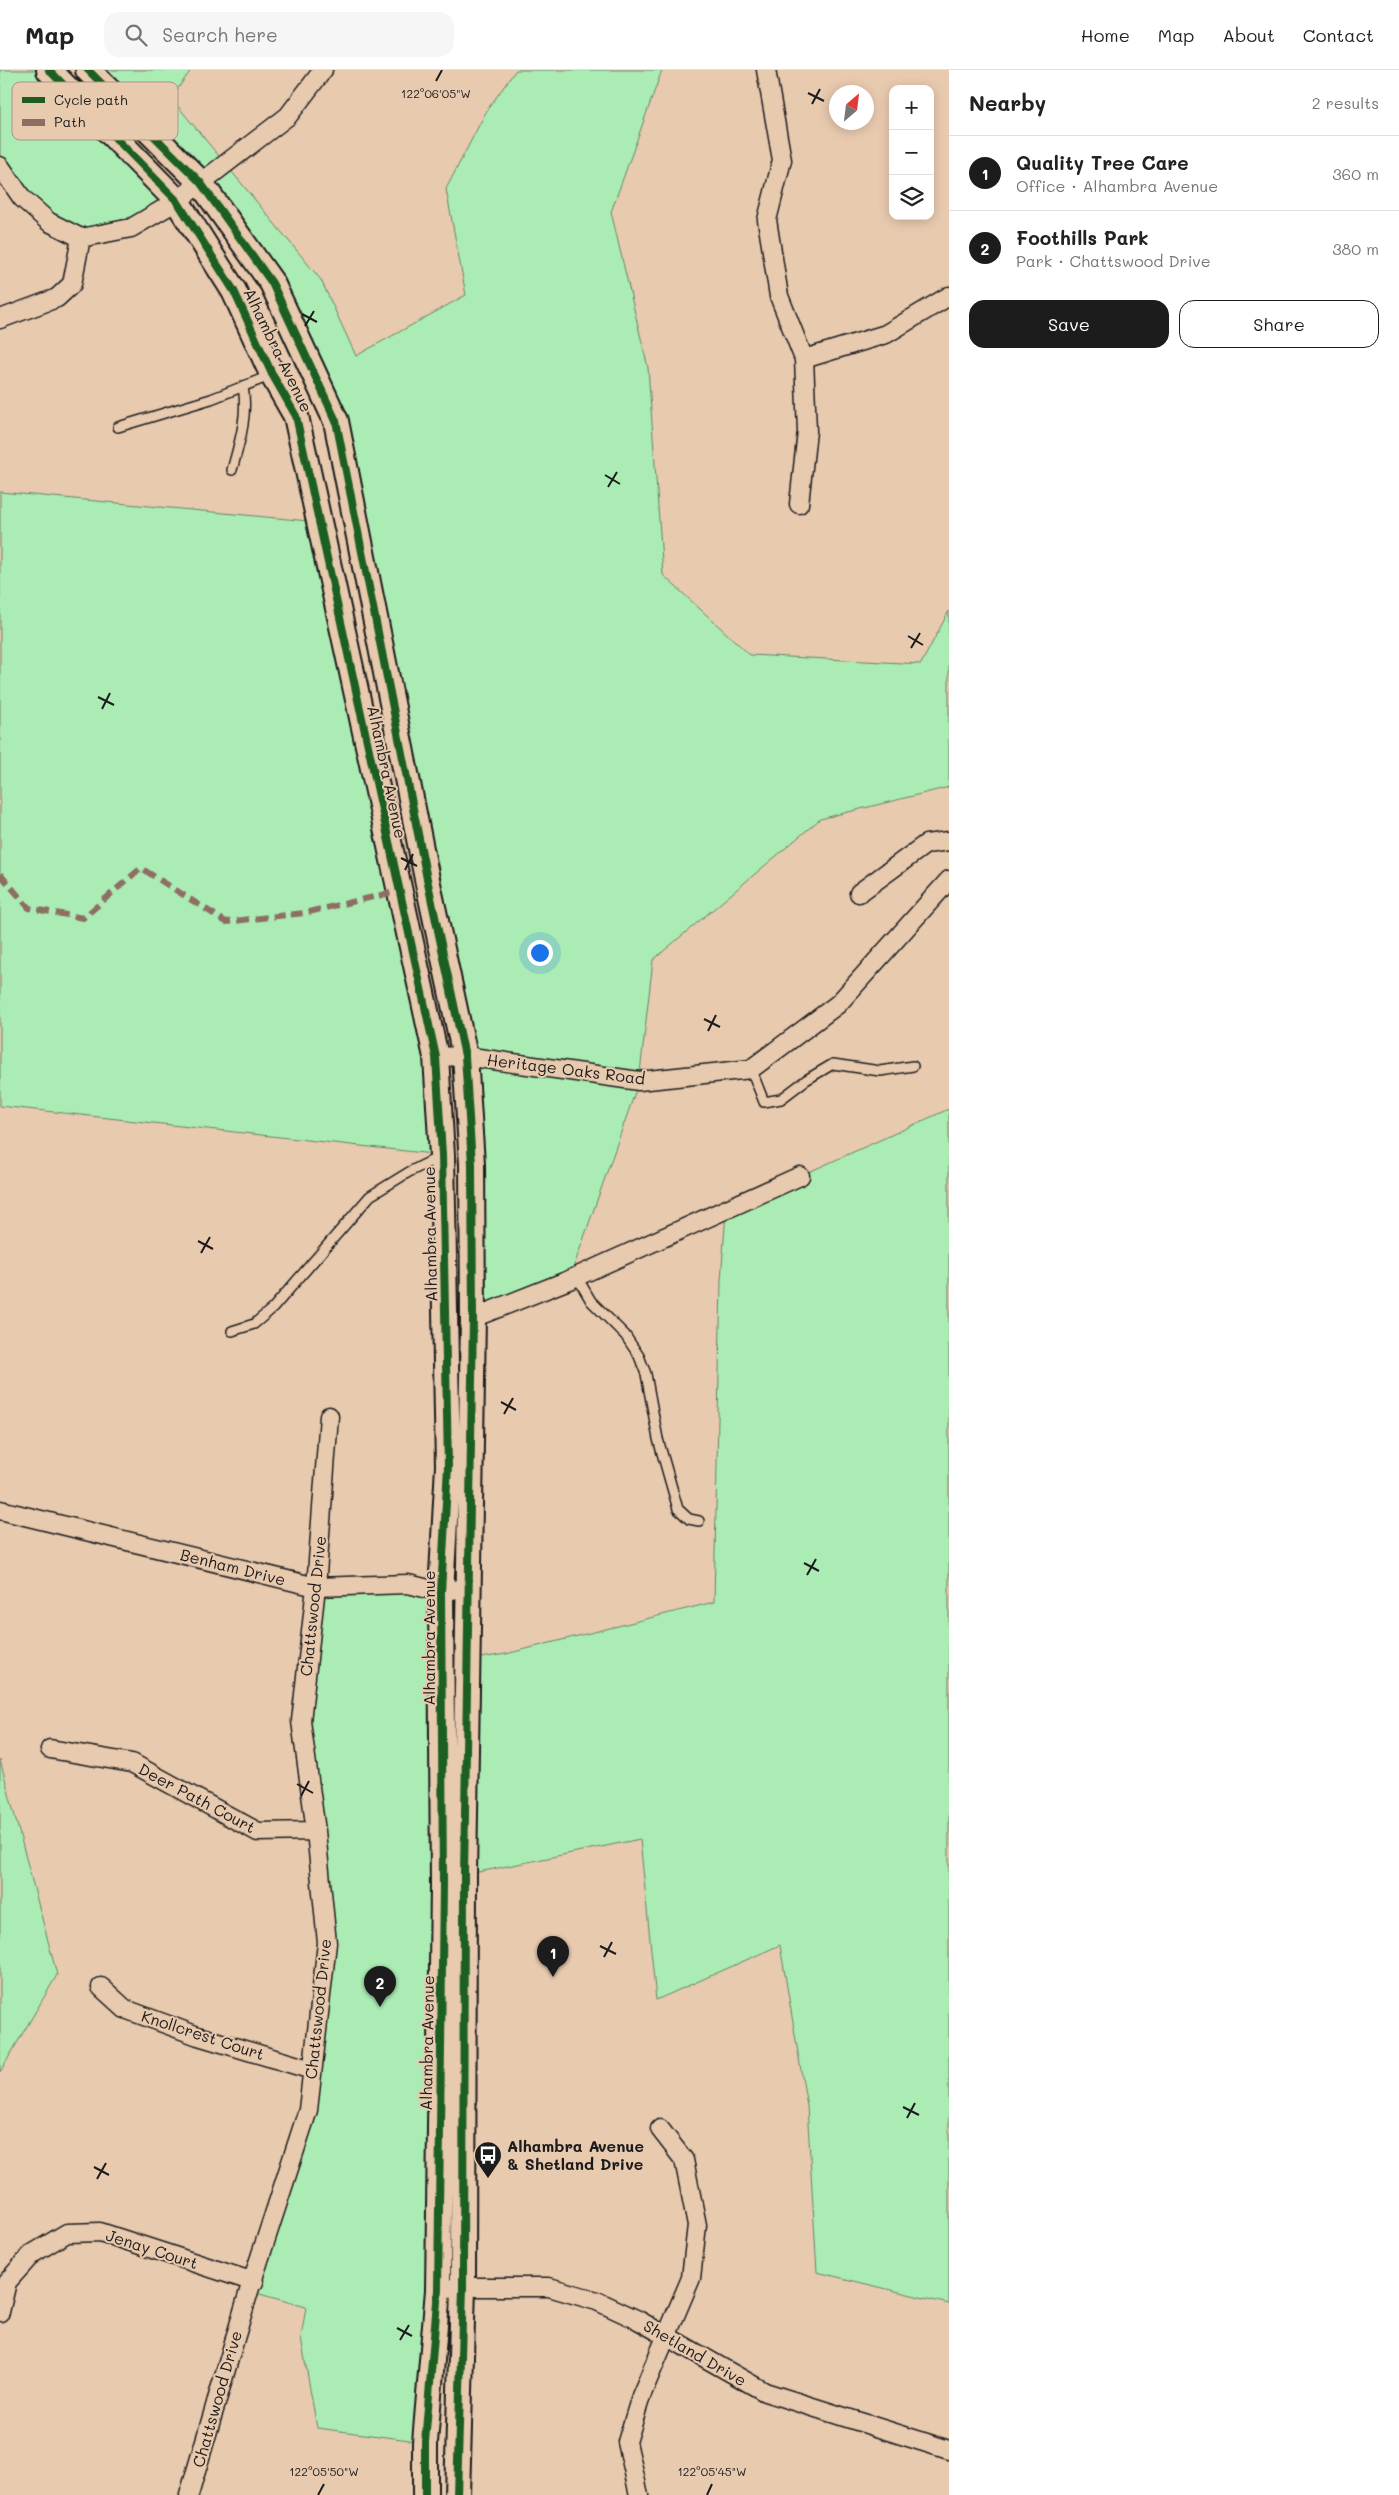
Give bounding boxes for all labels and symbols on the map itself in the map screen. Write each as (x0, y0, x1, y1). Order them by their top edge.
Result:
legend (12, 82, 178, 140)
text: 122°06'05"W (401, 85, 471, 101)
north arrow (829, 85, 874, 130)
text: Cycle path (54, 90, 128, 109)
text: Path (54, 112, 85, 131)
street label: Alhambra Avenue (239, 284, 318, 415)
street label: Alhambra Avenue (363, 703, 412, 840)
your location (527, 940, 553, 966)
street label: Heritage Oaks Road (486, 1048, 646, 1089)
street label: Alhambra Avenue (418, 1166, 441, 1302)
street label: Chattswood Drive (295, 1535, 330, 1677)
street label: Benham Drive (178, 1543, 288, 1590)
street label: Alhambra Avenue (418, 1570, 439, 1706)
street label: Deer Path Court (135, 1758, 259, 1837)
pin: 1 (537, 1936, 569, 1977)
street label: Chattswood Drive (300, 1938, 335, 2080)
pin: 2 (364, 1966, 396, 2007)
street label: Alhambra Avenue (415, 1975, 438, 2111)
street label: Knollcrest Court (139, 2005, 267, 2064)
place label: Alhambra Avenue & Shetland Drive (507, 2135, 644, 2174)
bus stop icon: Alhambra Avenue & Shetland Drive (473, 2140, 503, 2179)
street label: Jenay Court (103, 2224, 201, 2273)
street label: Shetland Drive (640, 2315, 750, 2391)
street label: Chattswood Drive (187, 2328, 246, 2470)
text: 122°05'50"W (289, 2463, 359, 2479)
text: 122°05'45"W (677, 2463, 747, 2479)

